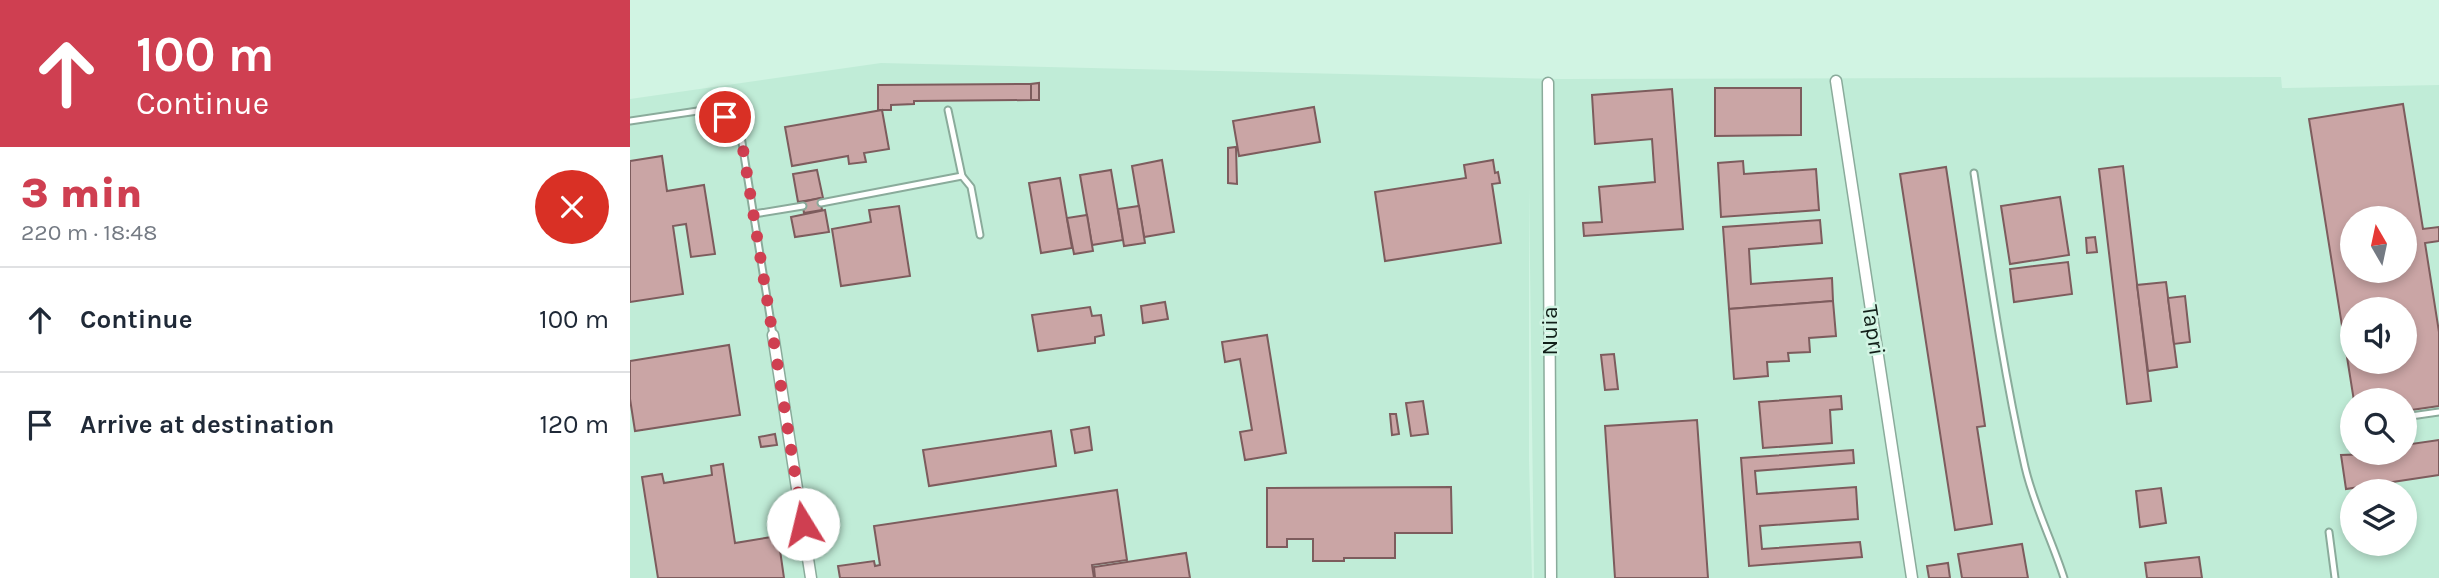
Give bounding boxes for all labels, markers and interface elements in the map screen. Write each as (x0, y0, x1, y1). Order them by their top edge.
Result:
text: 100 m (136, 26, 274, 83)
icon: ahead (21, 28, 112, 119)
text: Continue (136, 85, 269, 122)
pin (695, 87, 755, 147)
icon: arrive (706, 98, 744, 136)
text: 3 min (21, 168, 142, 218)
button: close (535, 170, 609, 244)
north arrow (2340, 206, 2417, 284)
map controls (2340, 206, 2417, 556)
text: 220 m · 18:48 (21, 219, 157, 246)
button: sound (2340, 297, 2417, 374)
icon: ahead (21, 301, 59, 339)
street label: Tapri (1856, 303, 1891, 357)
text: Continue (80, 304, 192, 335)
text: 100 m (539, 304, 609, 335)
street label: Nuia (1536, 306, 1563, 356)
button: search (2340, 388, 2417, 465)
icon: arrive (21, 406, 59, 444)
text: Arrive at destination (80, 409, 334, 440)
text: 120 m (539, 409, 609, 440)
button: layers (2340, 479, 2417, 556)
position arrow (766, 487, 840, 561)

